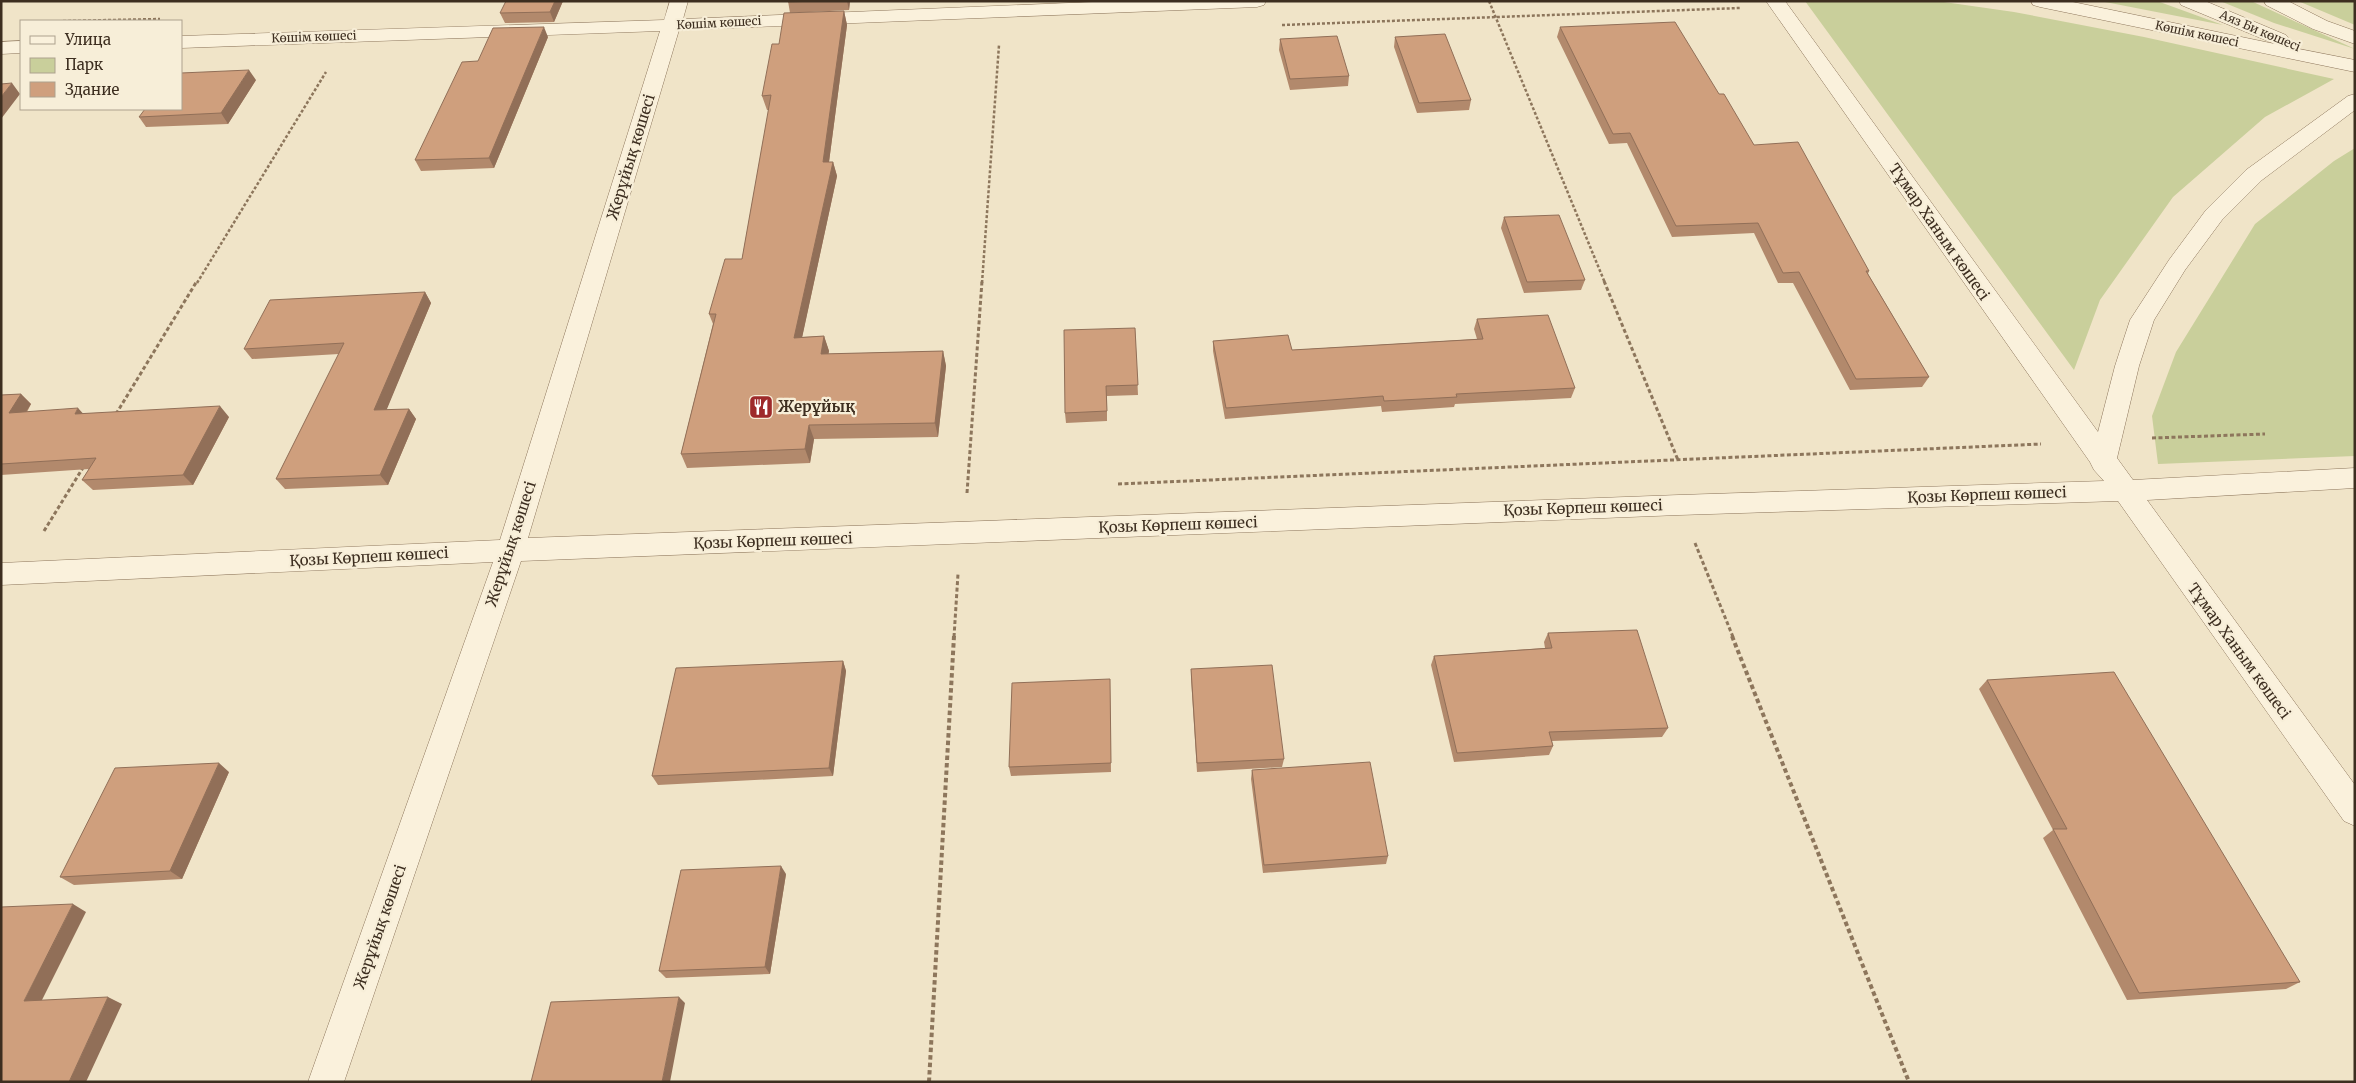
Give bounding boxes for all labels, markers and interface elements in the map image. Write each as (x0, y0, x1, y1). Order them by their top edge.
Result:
street label: Аяз Би көшесі (2217, 6, 2303, 54)
street label: Көшім көшесі (676, 13, 762, 32)
street label: Көшім көшесі (2154, 17, 2240, 50)
legend (20, 20, 182, 110)
street label: Көшім көшесі (271, 28, 357, 45)
text: Улица (64, 30, 111, 49)
text: Парк (65, 55, 104, 74)
text: Здание (65, 80, 119, 99)
street label: Жерұйық көшесі (602, 92, 659, 222)
street label: Тұмар Ханым көшесі (1885, 160, 1994, 304)
restaurant icon: Жерұйық (748, 394, 774, 420)
place label: Жерұйық (778, 397, 855, 416)
street label: Жерұйық көшесі (481, 479, 540, 609)
street label: Қозы Көрпеш көшесі (1907, 482, 2067, 507)
street label: Қозы Көрпеш көшесі (1503, 495, 1663, 520)
street label: Қозы Көрпеш көшесі (1098, 512, 1258, 537)
street label: Қозы Көрпеш көшесі (693, 528, 853, 553)
street label: Қозы Көрпеш көшесі (289, 543, 449, 570)
street label: Тұмар Ханым көшесі (2184, 579, 2295, 722)
street label: Жерұйық көшесі (349, 862, 410, 992)

